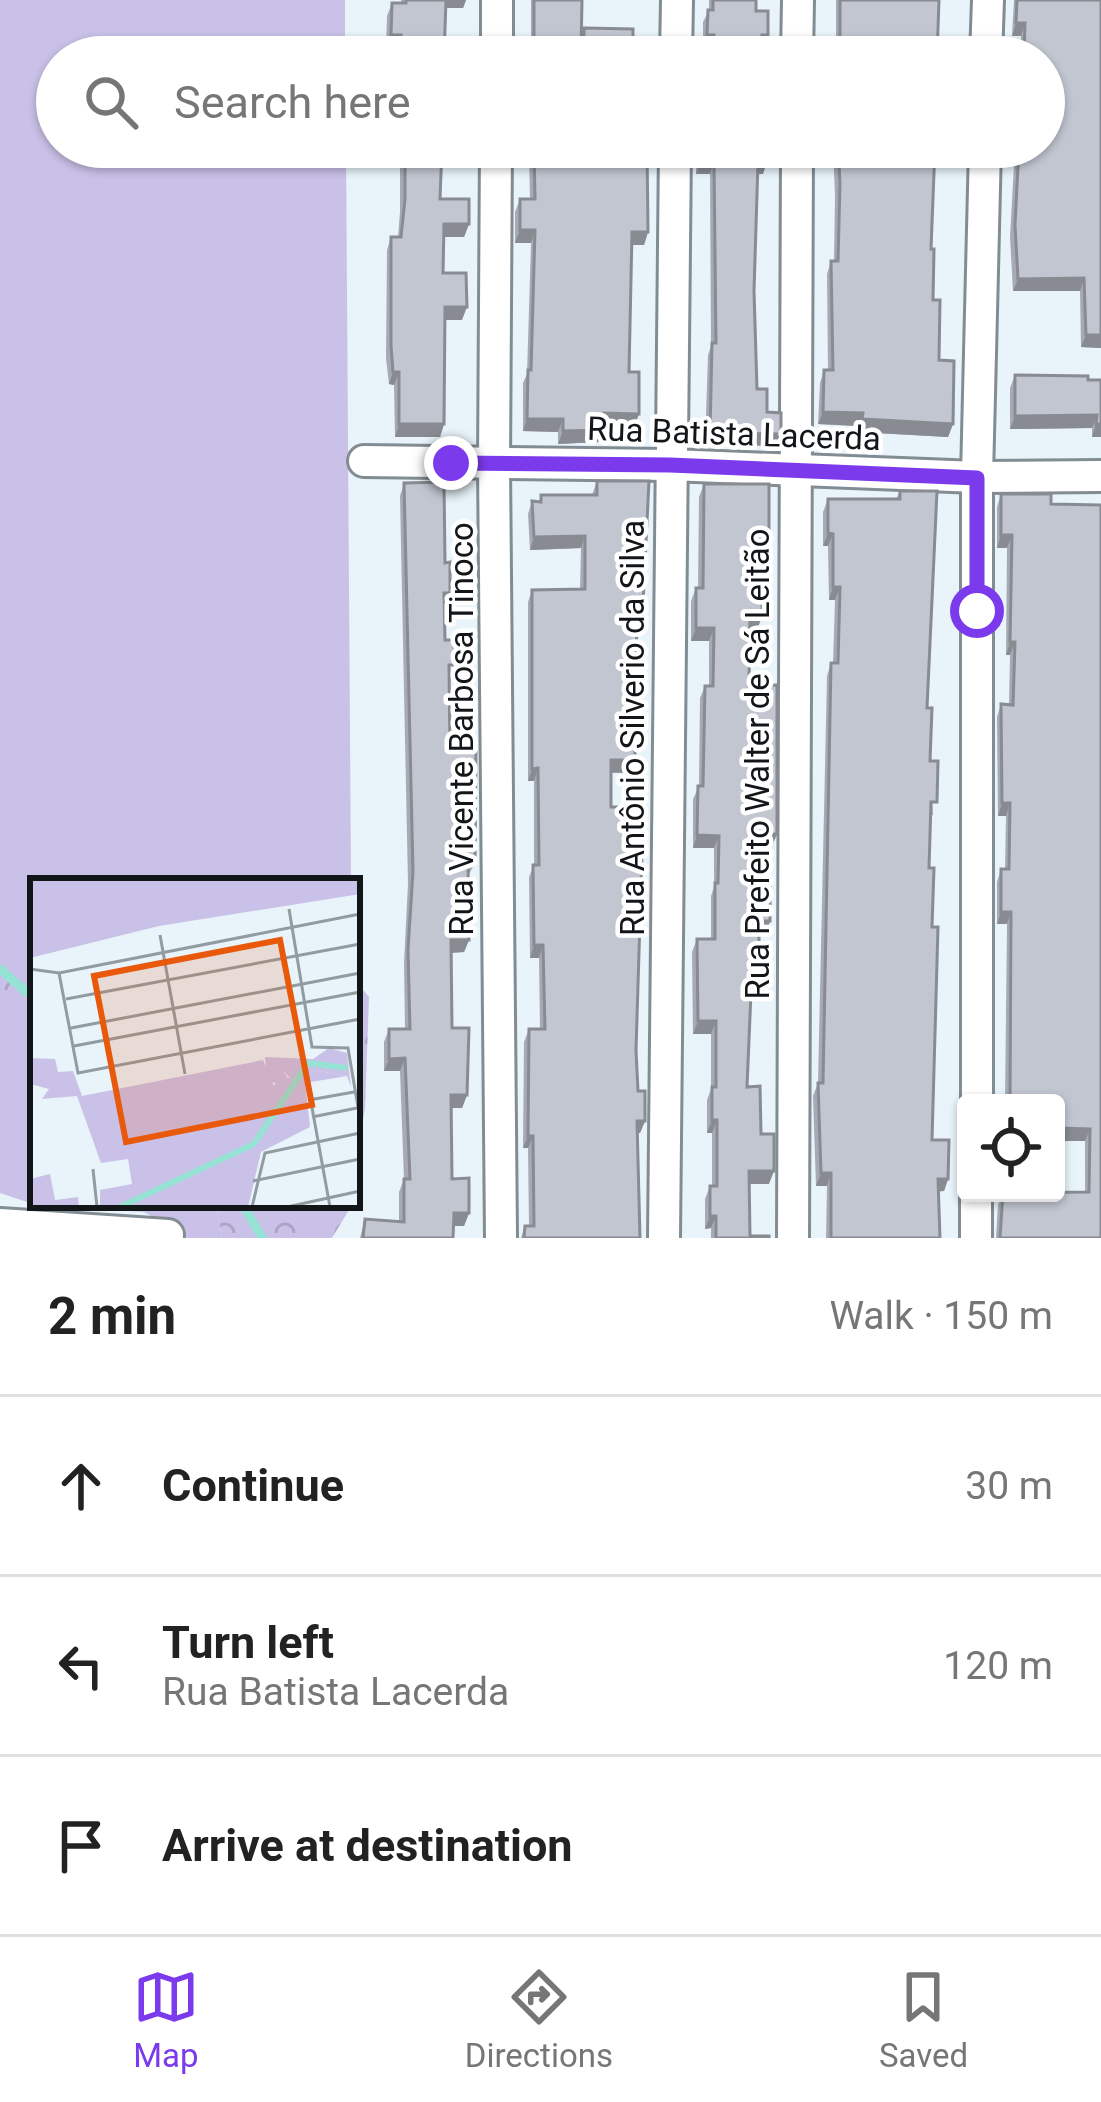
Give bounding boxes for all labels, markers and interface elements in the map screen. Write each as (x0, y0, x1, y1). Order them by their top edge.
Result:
search box (36, 36, 1065, 168)
icon: search (78, 69, 144, 135)
text: Search here (174, 76, 411, 129)
street label: Rua Batista Lacerda (586, 409, 882, 458)
route end (424, 436, 478, 490)
street label: Rua Antônio Silverio da Silva (613, 520, 652, 936)
street label: Rua Vicente Barbosa Tinoco (442, 522, 481, 936)
street label: Rua Prefeito Walter de Sá Leitão (738, 528, 777, 1000)
route start (950, 584, 1004, 638)
inset map (30, 878, 360, 1208)
map controls (957, 1094, 1065, 1202)
button: locate (957, 1094, 1065, 1202)
text: 2 min (48, 1287, 176, 1346)
text: Walk · 150 m (829, 1293, 1053, 1339)
icon: ahead (48, 1453, 114, 1519)
text: Continue (162, 1459, 344, 1512)
text: 30 m (965, 1463, 1053, 1509)
text: Turn left (162, 1616, 334, 1669)
icon: left (48, 1633, 114, 1699)
text: 120 m (943, 1643, 1053, 1689)
text: Rua Batista Lacerda (162, 1669, 509, 1715)
icon: arrive (48, 1813, 114, 1879)
text: Arrive at destination (162, 1819, 573, 1872)
tab: Map (133, 1964, 199, 2075)
tab: Directions (465, 1964, 613, 2075)
tab: Saved (879, 1964, 968, 2075)

